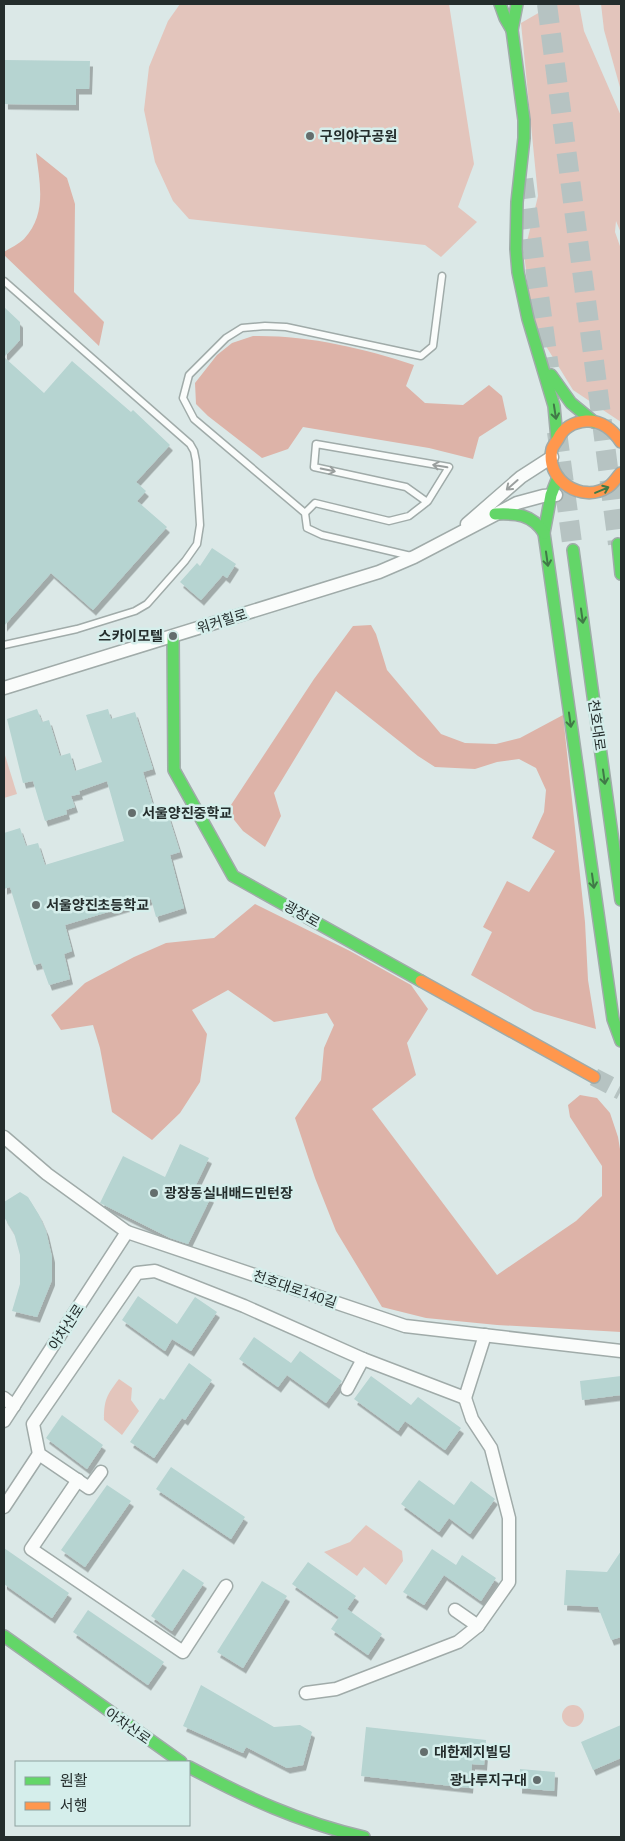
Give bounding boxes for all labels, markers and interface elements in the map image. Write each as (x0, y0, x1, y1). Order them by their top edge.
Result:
place label: 구의야구공원 (320, 127, 397, 145)
marker: 구의야구공원 (304, 130, 316, 142)
one-way arrow (550, 403, 560, 419)
one-way arrow (432, 460, 448, 470)
one-way arrow (319, 466, 335, 475)
one-way arrow (505, 480, 518, 491)
one-way arrow (594, 485, 609, 495)
one-way arrow (543, 551, 553, 567)
street label: 워커힐로 (195, 605, 249, 637)
one-way arrow (577, 607, 587, 623)
place label: 스카이모텔 (99, 627, 163, 645)
marker: 스카이모텔 (167, 630, 179, 642)
street label: 천호대로 (585, 698, 610, 752)
one-way arrow (566, 711, 576, 727)
one-way arrow (600, 768, 610, 784)
place label: 서울양진중학교 (142, 804, 232, 822)
marker: 서울양진중학교 (126, 807, 138, 819)
one-way arrow (589, 872, 599, 888)
place label: 서울양진초등학교 (46, 896, 149, 914)
street label: 광장로 (281, 897, 323, 931)
marker: 서울양진초등학교 (30, 899, 42, 911)
place label: 광장동실내배드민턴장 (164, 1184, 293, 1202)
marker: 광장동실내배드민턴장 (148, 1187, 160, 1199)
street label: 천호대로140길 (251, 1266, 339, 1312)
street label: 아차산로 (44, 1300, 88, 1354)
street label: 아차산로 (102, 1704, 154, 1748)
place label: 대한제지빌딩 (434, 1743, 511, 1761)
marker: 대한제지빌딩 (418, 1746, 430, 1758)
legend (15, 1761, 190, 1826)
text: 원활 (60, 1771, 88, 1790)
place label: 광나루지구대 (450, 1771, 527, 1789)
marker: 광나루지구대 (531, 1774, 543, 1786)
text: 서행 (60, 1796, 88, 1815)

